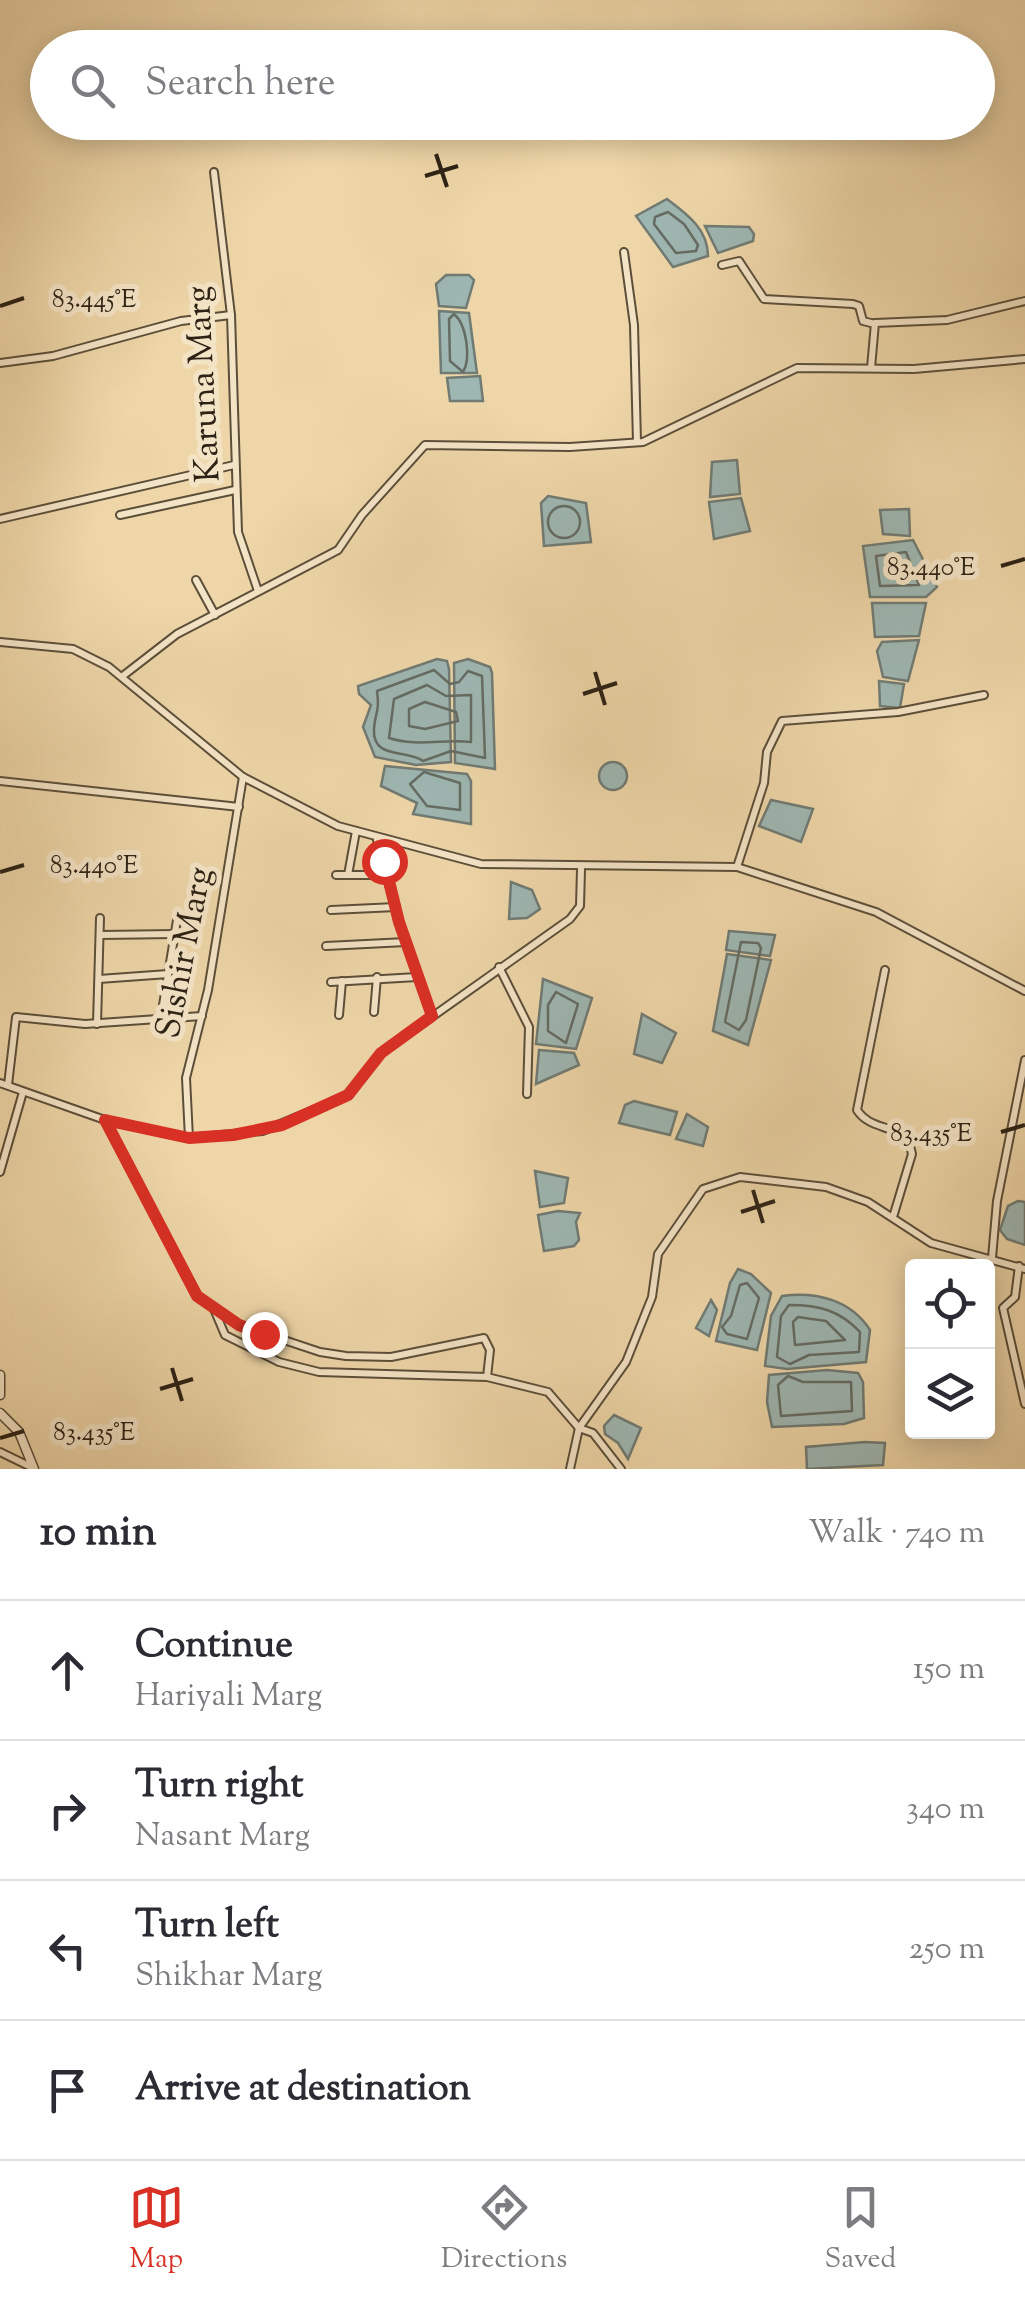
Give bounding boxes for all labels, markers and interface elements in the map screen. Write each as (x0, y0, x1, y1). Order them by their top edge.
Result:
search box (30, 30, 995, 140)
icon: search (65, 58, 120, 113)
text: Search here (145, 58, 336, 112)
text: 83.445°E (52, 283, 136, 319)
street label: Karuna Marg (174, 285, 236, 483)
text: 83.440°E (887, 551, 975, 587)
route start (362, 839, 408, 885)
text: 83.440°E (50, 849, 138, 885)
street label: Sishir Marg (144, 863, 228, 1043)
text: 83.435°E (890, 1117, 972, 1153)
map controls (905, 1259, 995, 1439)
button: locate (905, 1259, 995, 1349)
route end (242, 1312, 288, 1358)
button: layers (905, 1349, 995, 1439)
text: 83.435°E (53, 1416, 135, 1452)
text: 10 min (40, 1504, 157, 1564)
text: Walk · 740 m (808, 1511, 985, 1557)
text: Continue (135, 1620, 293, 1674)
icon: ahead (40, 1643, 95, 1698)
text: 150 m (913, 1647, 985, 1693)
text: Hariyali Marg (135, 1674, 322, 1720)
text: Turn right (135, 1760, 303, 1814)
icon: right (40, 1783, 95, 1838)
text: 340 m (906, 1787, 985, 1833)
text: Nasant Marg (135, 1814, 310, 1860)
text: Turn left (135, 1900, 279, 1954)
icon: left (40, 1923, 95, 1978)
text: 250 m (909, 1927, 985, 1973)
text: Shikhar Marg (135, 1954, 323, 2000)
icon: arrive (40, 2063, 95, 2118)
text: Arrive at destination (135, 2063, 471, 2117)
tab: Map (129, 2180, 184, 2280)
tab: Directions (441, 2180, 567, 2280)
tab: Saved (824, 2180, 896, 2280)

